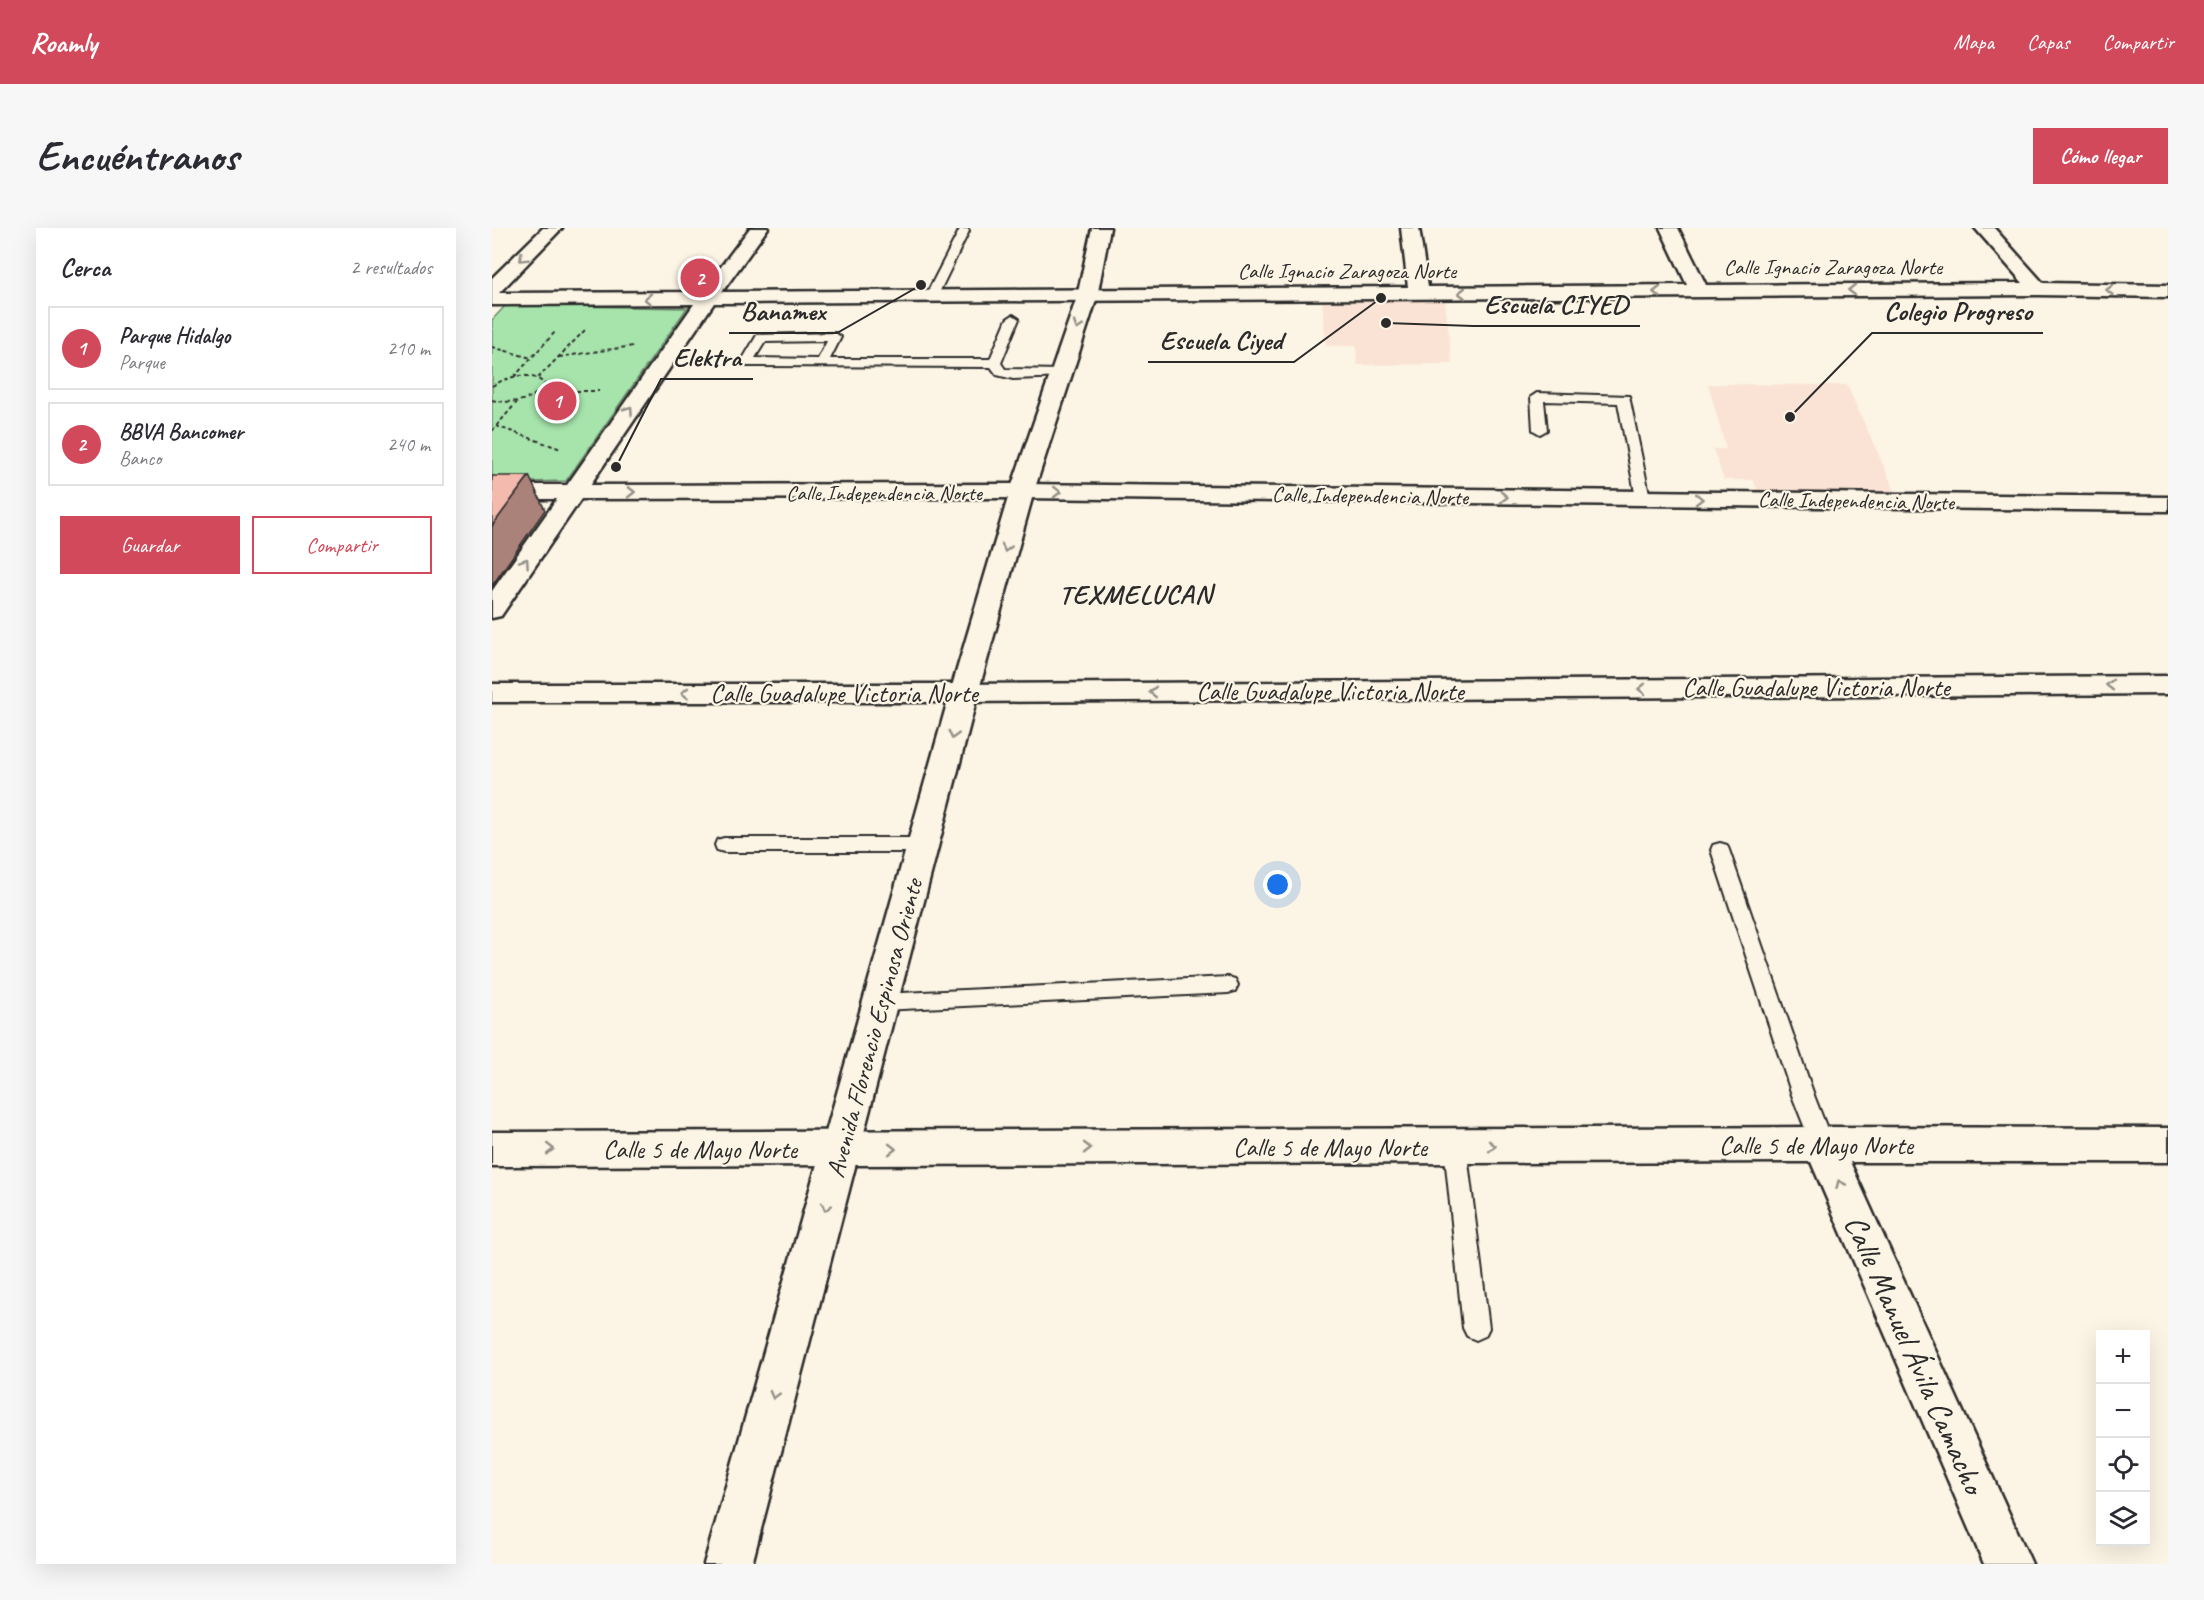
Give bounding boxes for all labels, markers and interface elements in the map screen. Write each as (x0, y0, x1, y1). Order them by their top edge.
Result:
text: Roamly (30, 25, 97, 60)
text: Mapa (1953, 29, 1994, 55)
text: Capas (2027, 29, 2070, 55)
text: Compartir (2103, 29, 2174, 55)
button: Cómo llegar (2033, 128, 2168, 184)
text: Encuéntranos (36, 130, 238, 183)
text: Cerca (60, 251, 110, 284)
one-way arrow (519, 251, 530, 262)
street label: Calle Ignacio Zaragoza Norte (1724, 253, 1944, 281)
text: 2 resultados (350, 255, 432, 280)
pin: 2 (680, 256, 720, 300)
street label: Calle Ignacio Zaragoza Norte (1238, 257, 1458, 285)
callout: Escuela CIYED (1473, 281, 1640, 326)
one-way arrow (1847, 284, 1856, 296)
one-way arrow (2105, 284, 2114, 296)
one-way arrow (1652, 286, 1661, 298)
one-way arrow (1457, 287, 1466, 299)
text: Escuela CIYED (1484, 287, 1631, 321)
callout: Banamex (729, 288, 837, 333)
callout: Colegio Progreso (1872, 288, 2043, 333)
one-way arrow (644, 293, 653, 305)
text: Banamex (741, 294, 828, 328)
text: Colegio Progreso (1884, 294, 2034, 328)
callout: Escuela Ciyed (1148, 317, 1294, 362)
one-way arrow (1072, 320, 1085, 331)
text: Parque Hidalgo (119, 322, 230, 350)
text: Escuela Ciyed (1160, 323, 1287, 357)
callout: Elektra (661, 334, 753, 379)
text: 1 (77, 336, 86, 361)
text: 210 m (387, 336, 430, 361)
text: Elektra (673, 340, 743, 374)
text: Parque (119, 350, 165, 375)
pin: 1 (538, 378, 576, 423)
one-way arrow (622, 405, 633, 416)
text: BBVA Bancomer (119, 418, 243, 446)
text: 2 (77, 432, 86, 457)
text: 240 m (387, 432, 430, 457)
text: Banco (119, 446, 161, 471)
street label: Calle Independencia Norte (786, 479, 984, 507)
street label: Calle Independencia Norte (1272, 480, 1470, 512)
street label: Calle Independencia Norte (1758, 485, 1956, 517)
one-way arrow (626, 486, 635, 498)
one-way arrow (1052, 486, 1061, 498)
one-way arrow (1499, 490, 1508, 503)
one-way arrow (1694, 492, 1703, 505)
button: Guardar (60, 516, 240, 574)
button: Compartir (252, 516, 432, 574)
one-way arrow (1001, 542, 1013, 553)
one-way arrow (518, 558, 529, 569)
district label: TEXMELUCAN (1059, 577, 1216, 611)
street label: Calle Guadalupe Victoria Norte (1682, 671, 1952, 704)
street label: Calle Guadalupe Victoria Norte (1196, 675, 1466, 708)
street label: Calle Guadalupe Victoria Norte (710, 677, 980, 710)
one-way arrow (2105, 679, 2114, 691)
one-way arrow (1637, 682, 1646, 695)
one-way arrow (1148, 686, 1157, 698)
one-way arrow (680, 687, 689, 699)
one-way arrow (948, 729, 960, 740)
your location (1263, 870, 1292, 899)
street label: Avenida Florencio Espinosa Oriente (819, 873, 931, 1181)
street label: Calle 5 de Mayo Norte (1719, 1129, 1914, 1162)
street label: Calle 5 de Mayo Norte (1233, 1131, 1428, 1164)
street label: Calle 5 de Mayo Norte (603, 1133, 798, 1166)
one-way arrow (1488, 1140, 1497, 1152)
one-way arrow (1083, 1142, 1092, 1154)
one-way arrow (546, 1143, 555, 1155)
one-way arrow (888, 1143, 897, 1155)
one-way arrow (1835, 1179, 1847, 1190)
one-way arrow (821, 1202, 833, 1212)
street label: Calle Manuel Ávila Camacho (1835, 1209, 1996, 1503)
map controls (2096, 1330, 2150, 1546)
button: + (2096, 1330, 2150, 1384)
button: − (2096, 1384, 2150, 1438)
one-way arrow (769, 1390, 781, 1400)
button: locate (2096, 1438, 2150, 1492)
button: layers (2096, 1492, 2150, 1546)

